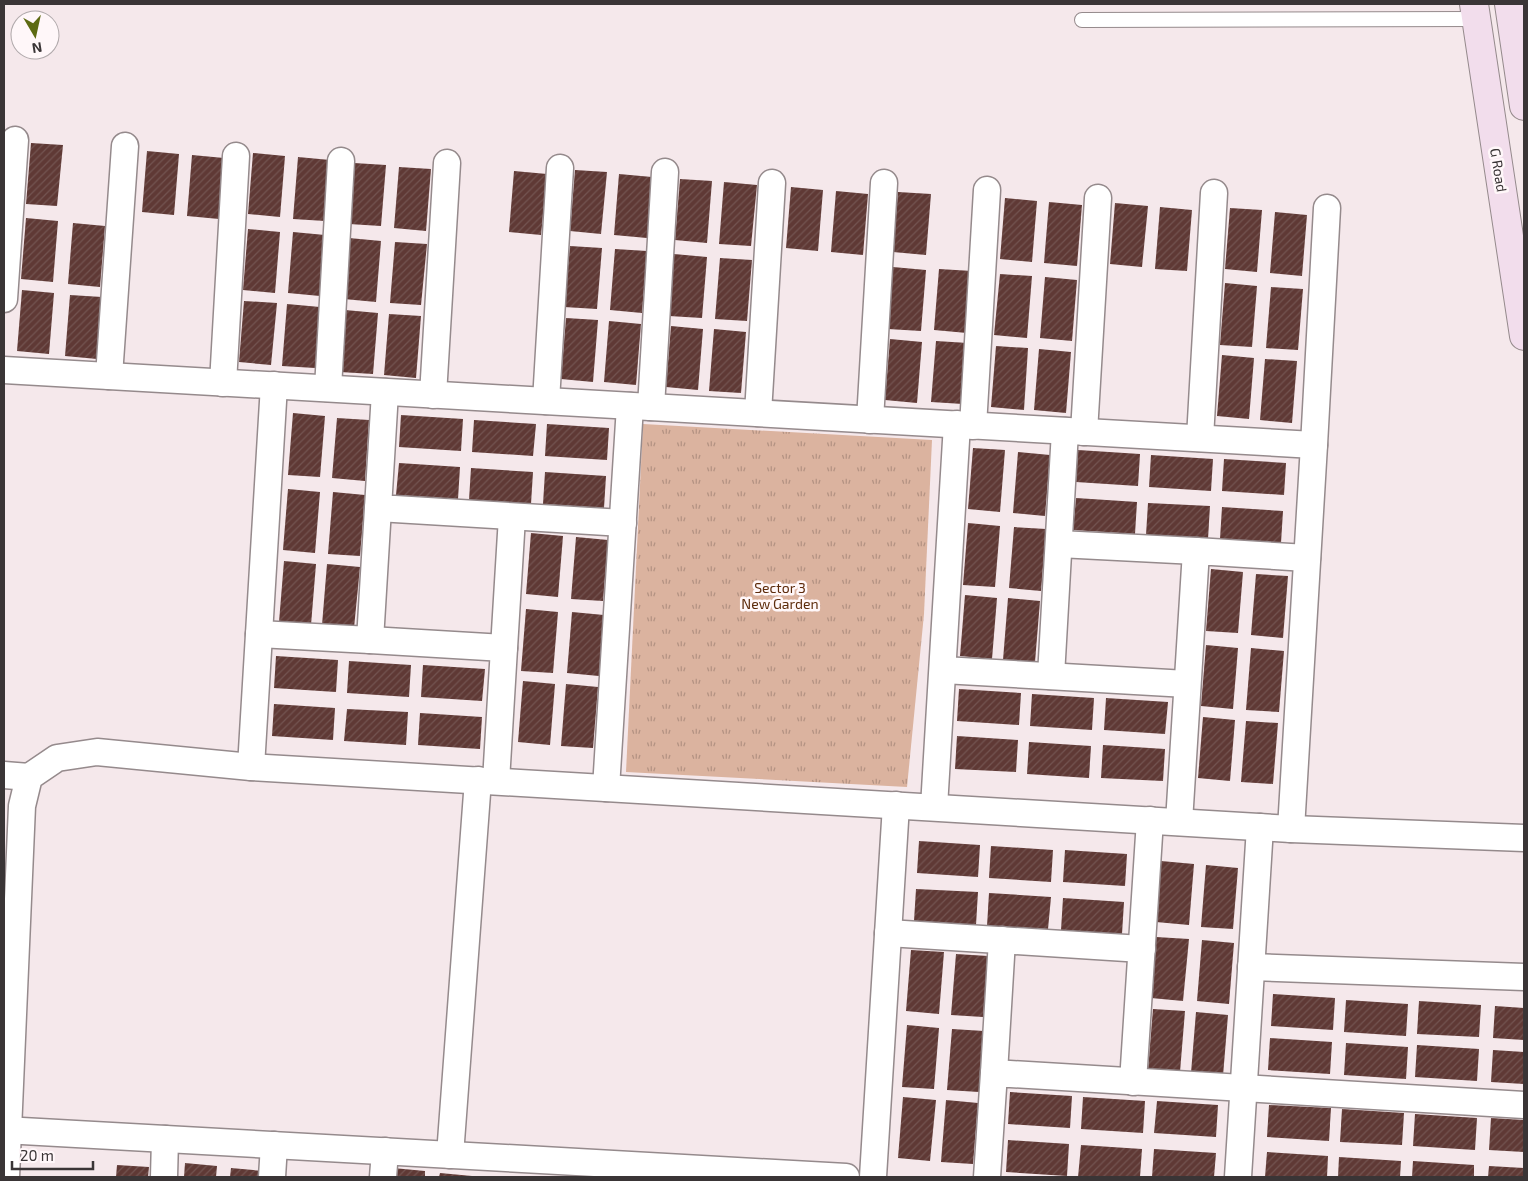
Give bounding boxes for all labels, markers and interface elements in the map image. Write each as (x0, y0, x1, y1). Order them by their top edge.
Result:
north arrow (10, 10, 60, 60)
text: N (31, 39, 43, 58)
street label: G Road (1487, 147, 1511, 193)
park label: Sector 3 New Garden (741, 579, 819, 612)
scale bar (12, 1138, 94, 1170)
text: 20 m (20, 1146, 54, 1164)

